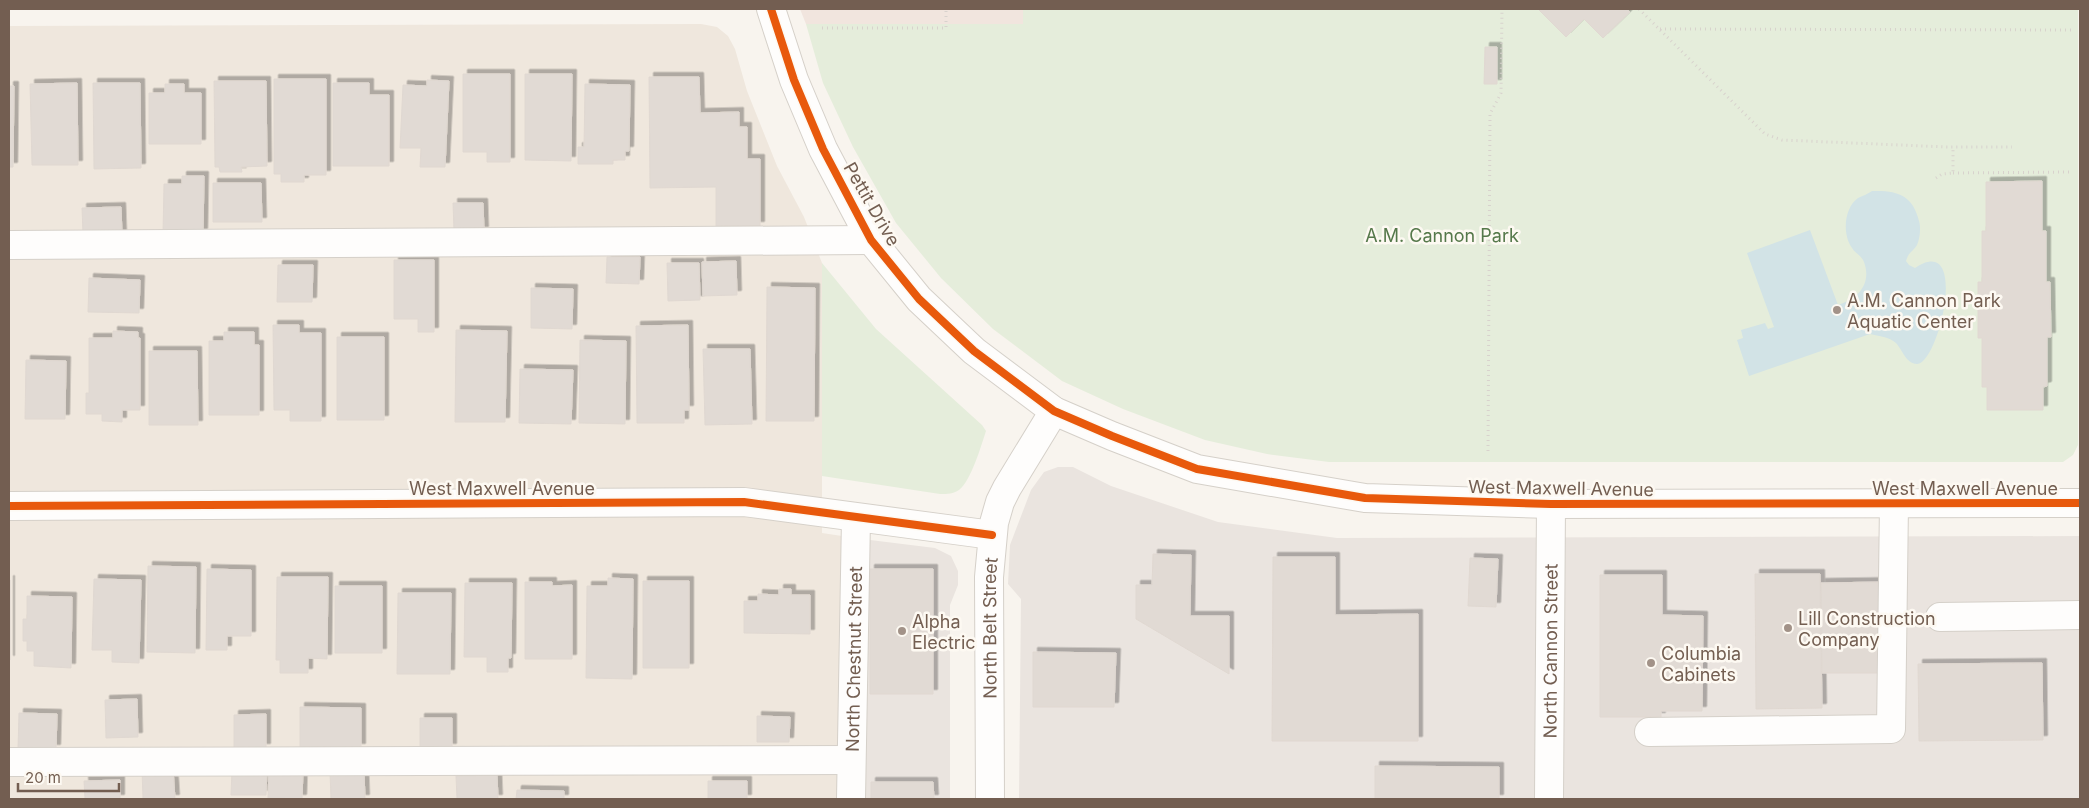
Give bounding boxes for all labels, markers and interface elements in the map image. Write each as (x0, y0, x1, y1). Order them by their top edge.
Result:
street label: Pettit Drive (840, 158, 904, 250)
park label: A.M. Cannon Park (1365, 225, 1519, 246)
place label: A.M. Cannon Park Aquatic Center (1847, 290, 2001, 332)
marker: A.M. Cannon Park Aquatic Center (1831, 304, 1843, 316)
street label: West Maxwell Avenue (1468, 476, 1654, 500)
street label: West Maxwell Avenue (409, 478, 595, 499)
street label: West Maxwell Avenue (1872, 478, 2058, 499)
street label: North Belt Street (978, 556, 1001, 699)
street label: North Cannon Street (1539, 563, 1561, 739)
street label: North Chestnut Street (841, 566, 866, 752)
place label: Lill Construction Company (1798, 608, 1936, 650)
place label: Alpha Electric (912, 611, 976, 653)
marker: Lill Construction Company (1782, 622, 1794, 634)
marker: Alpha Electric (896, 625, 908, 637)
place label: Columbia Cabinets (1661, 643, 1741, 685)
marker: Columbia Cabinets (1645, 657, 1657, 669)
scale bar (18, 760, 119, 792)
text: 20 m (25, 768, 61, 787)

